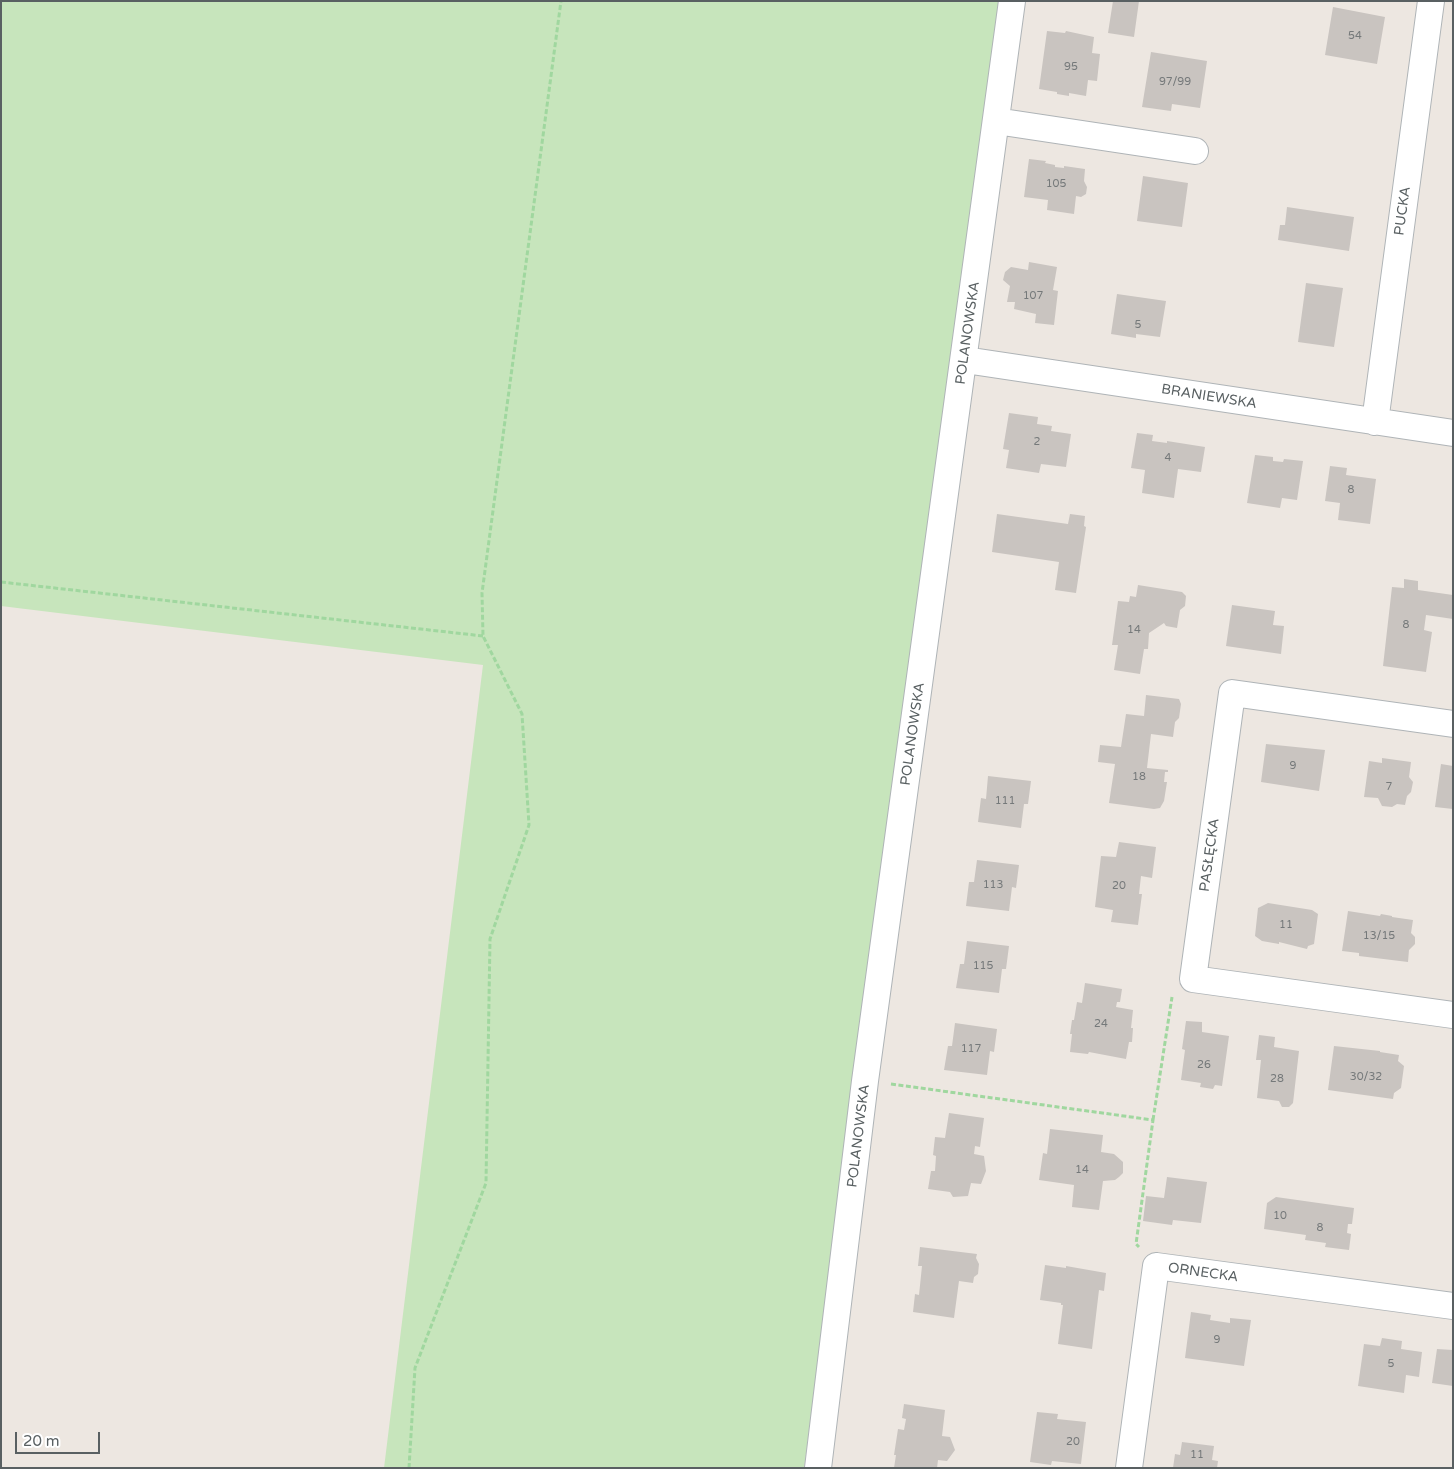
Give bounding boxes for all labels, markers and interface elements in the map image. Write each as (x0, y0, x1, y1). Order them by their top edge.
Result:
house number: 54 (1348, 29, 1362, 43)
house number: 95 (1064, 60, 1078, 74)
house number: 97/99 (1159, 75, 1191, 89)
house number: 105 (1046, 177, 1066, 191)
street label: PUCKA (1391, 185, 1415, 237)
street label: POLANOWSKA (952, 280, 984, 386)
house number: 107 (1023, 289, 1043, 303)
house number: 5 (1135, 318, 1141, 332)
street label: BRANIEWSKA (1160, 381, 1258, 413)
house number: 2 (1034, 435, 1040, 449)
house number: 4 (1165, 451, 1171, 465)
house number: 8 (1348, 483, 1354, 497)
house number: 8 (1403, 618, 1409, 632)
house number: 14 (1127, 623, 1141, 637)
street label: POLANOWSKA (897, 681, 929, 787)
house number: 9 (1290, 759, 1296, 773)
house number: 18 (1132, 770, 1146, 784)
house number: 7 (1386, 780, 1392, 794)
house number: 111 (995, 794, 1015, 808)
street label: PASŁĘCKA (1197, 817, 1223, 893)
house number: 113 (983, 878, 1003, 892)
house number: 20 (1112, 879, 1126, 893)
house number: 11 (1279, 918, 1293, 932)
house number: 13/15 (1363, 929, 1395, 943)
house number: 115 (973, 959, 993, 973)
house number: 24 (1094, 1017, 1108, 1031)
house number: 117 (961, 1042, 981, 1056)
house number: 26 (1197, 1058, 1211, 1072)
house number: 30/32 (1350, 1070, 1382, 1084)
house number: 28 (1270, 1072, 1284, 1086)
street label: POLANOWSKA (844, 1083, 874, 1189)
house number: 14 (1075, 1163, 1089, 1177)
house number: 10 (1273, 1209, 1287, 1223)
house number: 8 (1317, 1221, 1323, 1235)
street label: ORNECKA (1167, 1260, 1239, 1286)
house number: 9 (1214, 1333, 1220, 1347)
house number: 5 (1388, 1357, 1394, 1371)
scale bar (18, 1422, 102, 1454)
text: 20 m (23, 1432, 60, 1450)
house number: 20 (1066, 1435, 1080, 1449)
house number: 11 (1190, 1448, 1204, 1462)

